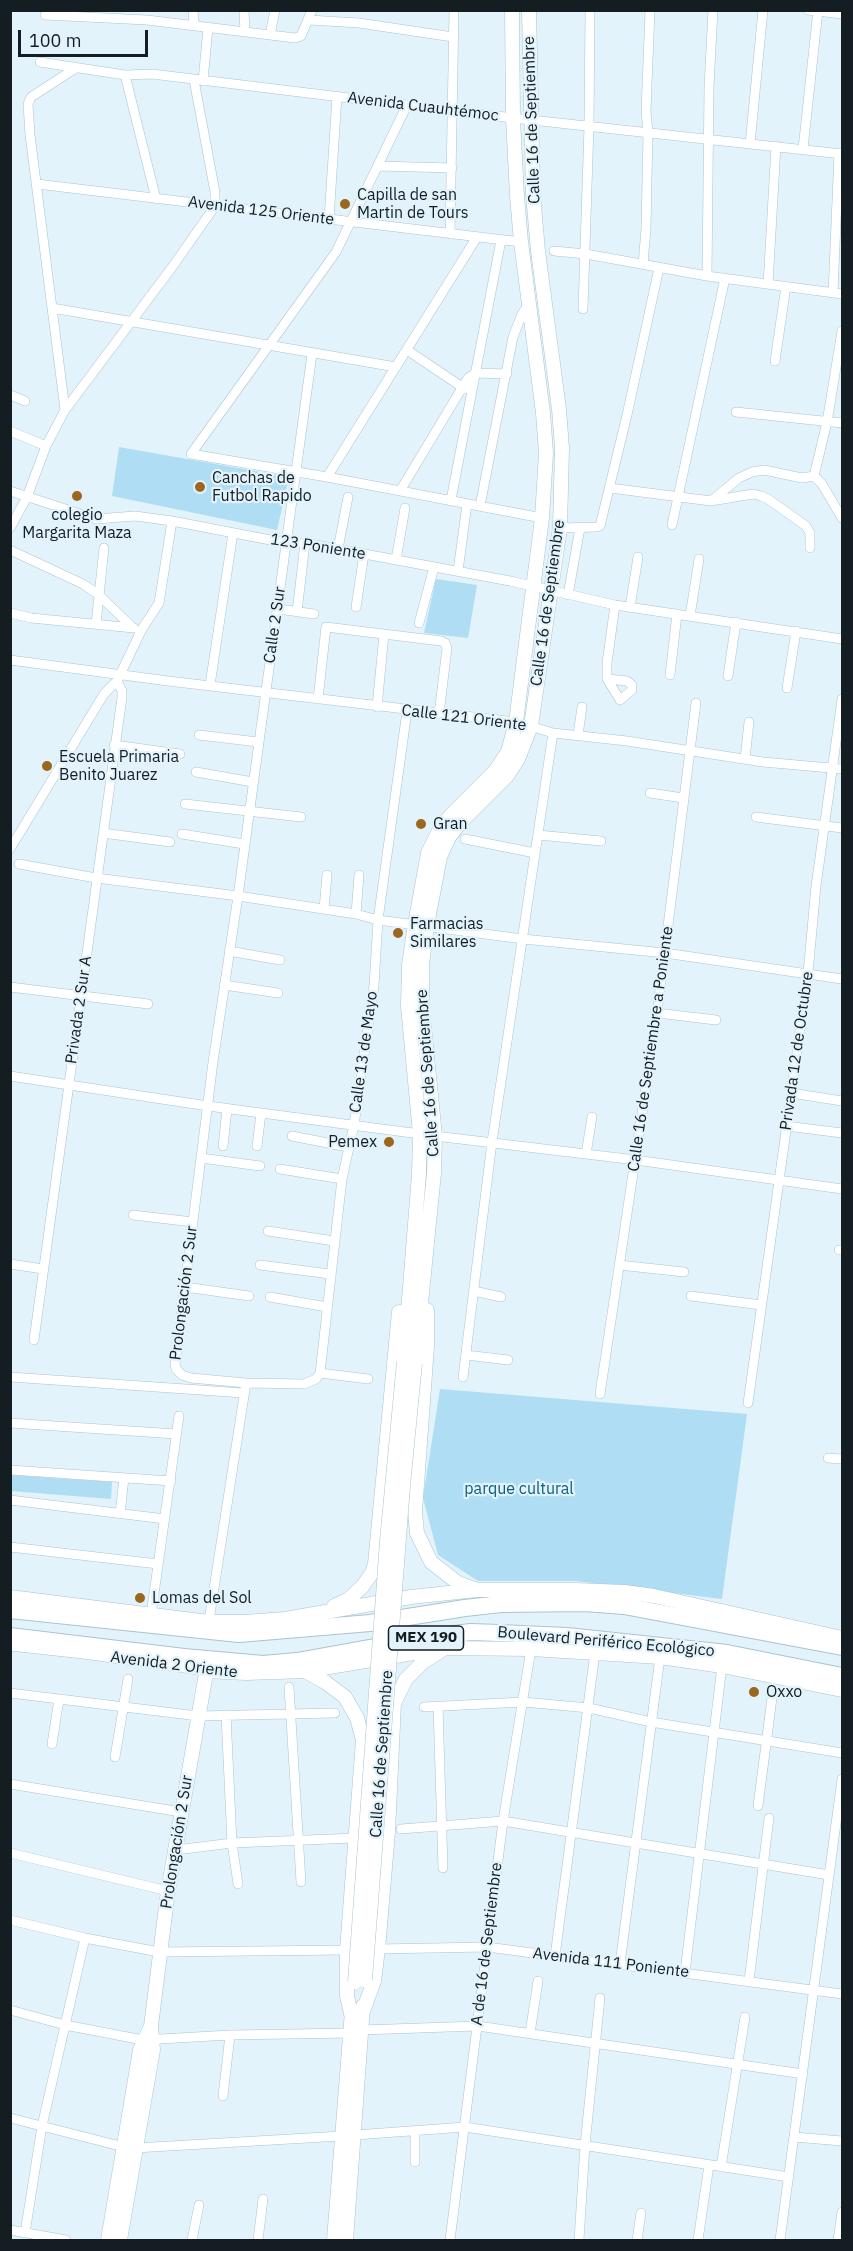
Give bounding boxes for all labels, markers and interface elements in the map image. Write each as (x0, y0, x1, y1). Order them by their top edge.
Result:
scale bar (21, 18, 152, 56)
text: 100 m (29, 29, 81, 52)
street label: Calle 16 de Septiembre (519, 36, 545, 204)
street label: Avenida Cuauhtémoc (346, 88, 500, 126)
place label: Capilla de san Martin de Tours (357, 185, 469, 223)
street label: Avenida 125 Oriente (187, 193, 335, 229)
marker: Capilla de san Martin de Tours (338, 197, 352, 211)
place label: Canchas de Futbol Rapido (212, 468, 312, 506)
marker: Canchas de Futbol Rapido (193, 480, 207, 494)
marker: colegio Margarita Maza (70, 489, 84, 503)
place label: colegio Margarita Maza (22, 505, 132, 543)
street label: Calle 16 de Septiembre (527, 518, 569, 688)
street label: 123 Poniente (269, 530, 367, 564)
street label: Calle 2 Sur (260, 585, 290, 665)
street label: Calle 121 Oriente (400, 701, 528, 735)
place label: Escuela Primaria Benito Juarez (59, 747, 179, 785)
marker: Escuela Primaria Benito Juarez (40, 759, 54, 773)
place label: Gran (433, 814, 468, 834)
marker: Gran (414, 817, 428, 831)
place label: Farmacias Similares (410, 914, 484, 952)
street label: Calle 16 de Septiembre a Poniente (624, 925, 678, 1173)
marker: Farmacias Similares (391, 926, 405, 940)
street label: Privada 2 Sur A (62, 955, 96, 1065)
street label: Privada 12 de Octubre (776, 970, 818, 1132)
street label: Calle 16 de Septiembre (413, 989, 443, 1157)
street label: Calle 13 de Mayo (346, 990, 382, 1114)
place label: Pemex (328, 1132, 377, 1152)
marker: Pemex (382, 1135, 396, 1149)
street label: Prolongación 2 Sur (166, 1225, 202, 1361)
park label: parque cultural (464, 1479, 574, 1499)
place label: Lomas del Sol (152, 1588, 252, 1608)
marker: Lomas del Sol (133, 1591, 147, 1605)
street label: Boulevard Periférico Ecológico (497, 1623, 715, 1661)
road number: MEX 190 (388, 1626, 464, 1650)
street label: Avenida 2 Oriente (109, 1648, 239, 1682)
street label: Calle 16 de Septiembre (367, 1670, 397, 1838)
place label: Oxxo (766, 1682, 802, 1702)
marker: Oxxo (747, 1685, 761, 1699)
street label: Prolongación 2 Sur (157, 1774, 197, 1910)
street label: A de 16 de Septiembre (467, 1861, 507, 2027)
street label: Avenida 111 Poniente (532, 1944, 690, 1982)

